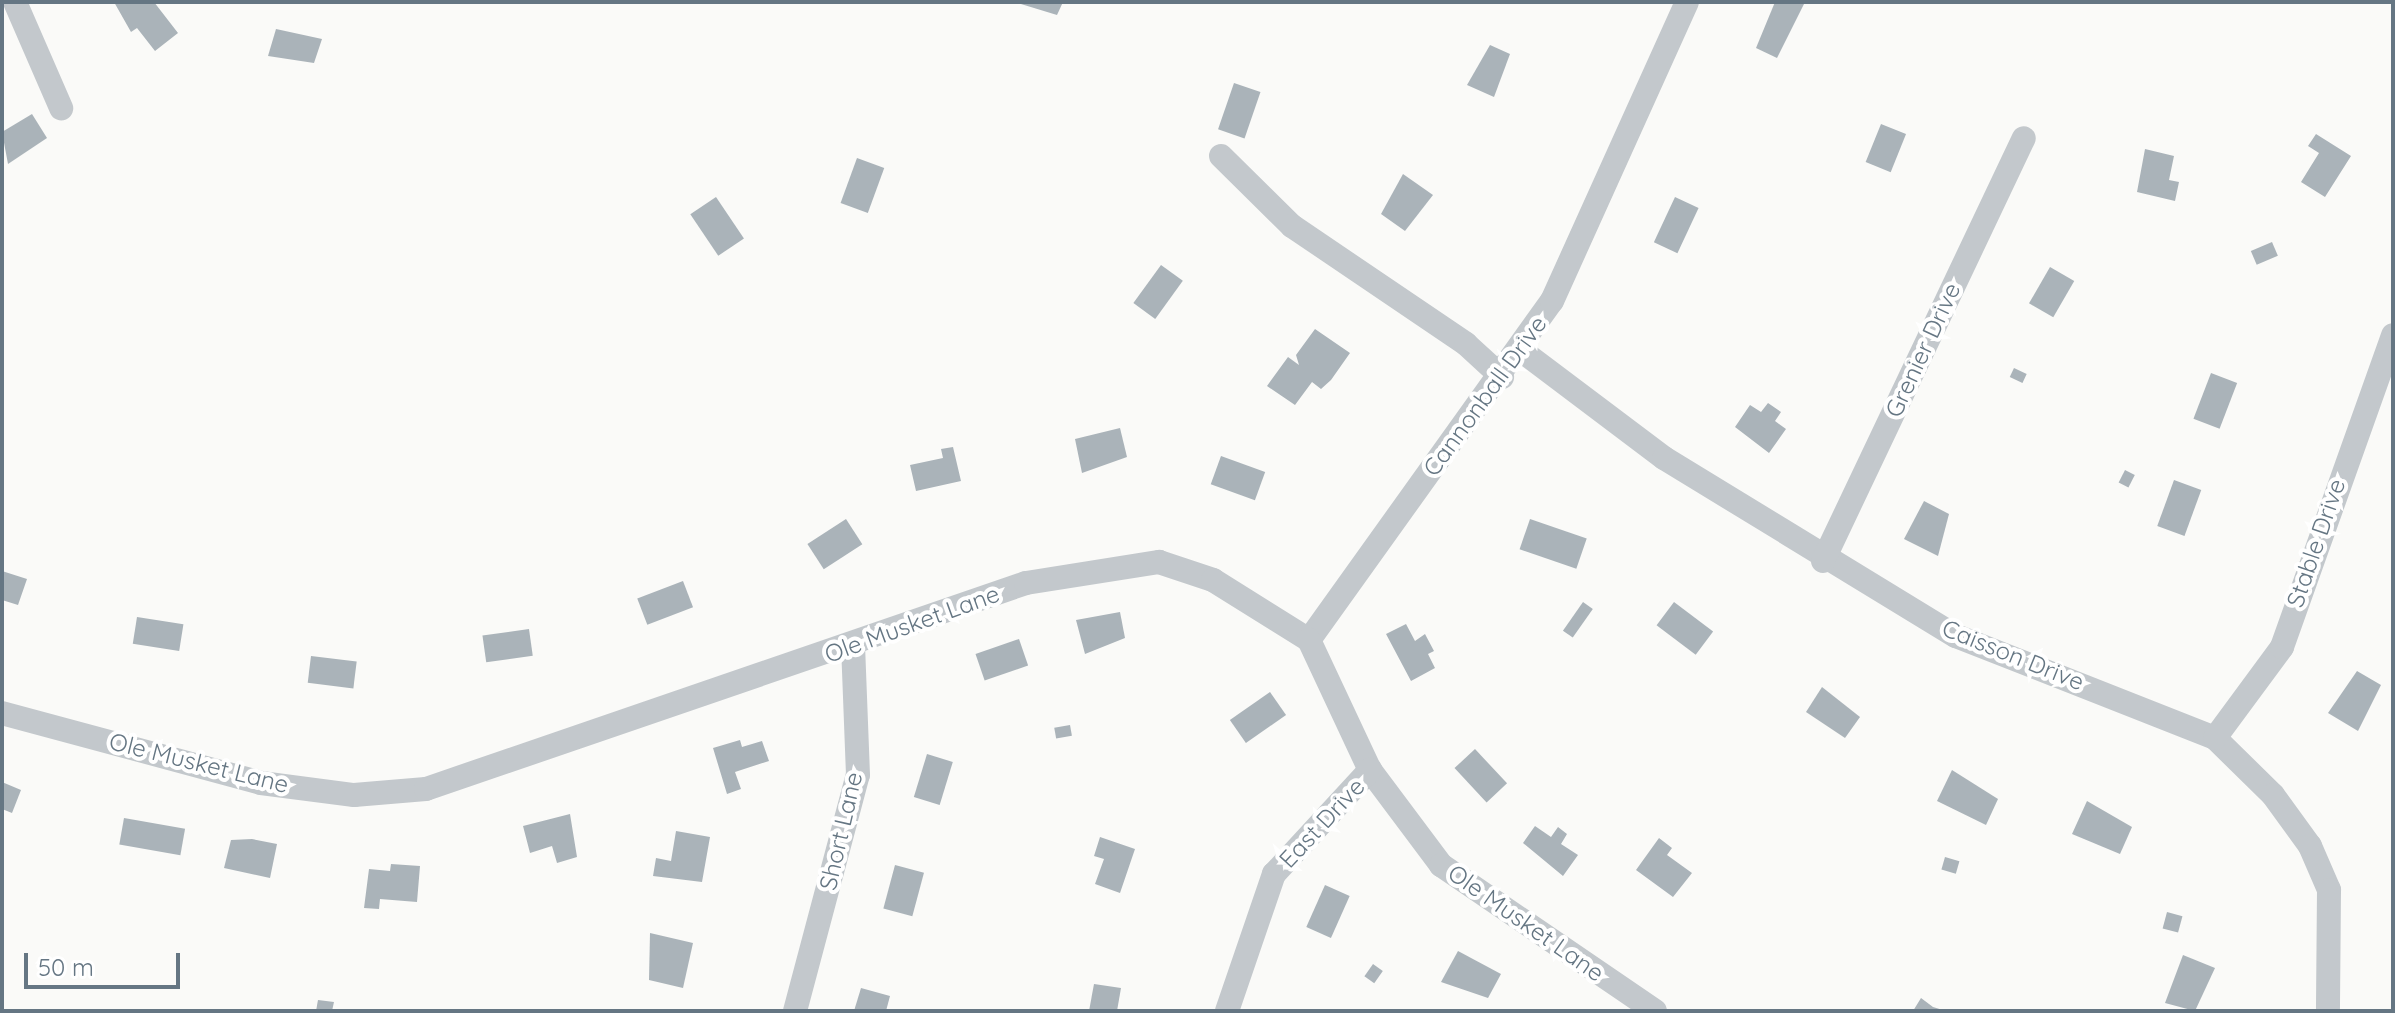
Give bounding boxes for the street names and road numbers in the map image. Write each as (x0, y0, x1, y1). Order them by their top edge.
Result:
street label: Grenier Drive (1879, 278, 1967, 422)
street label: Cannonball Drive (1417, 310, 1553, 482)
street label: Stable Drive (2281, 475, 2351, 611)
street label: Ole Musket Lane (821, 579, 1003, 669)
street label: Caisson Drive (1938, 613, 2088, 697)
street label: Ole Musket Lane (106, 727, 292, 799)
street label: Short Lane (813, 769, 869, 893)
street label: East Drive (1273, 772, 1371, 874)
street label: Ole Musket Lane (1442, 858, 1610, 988)

